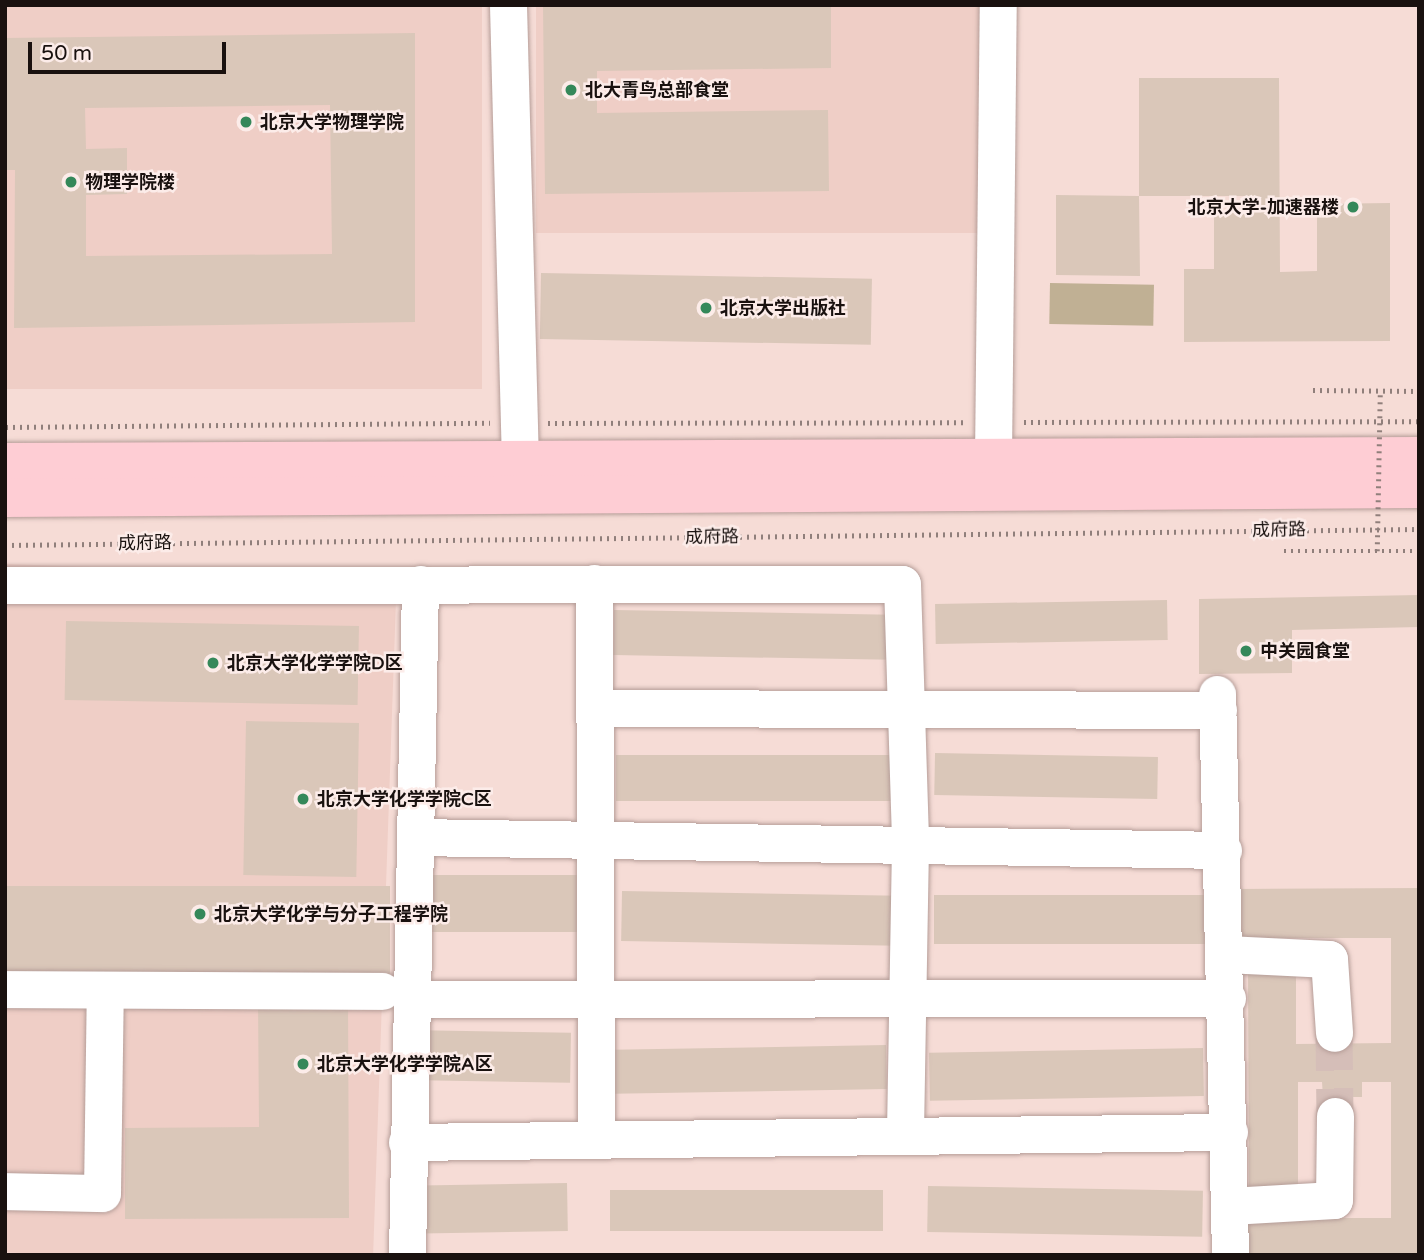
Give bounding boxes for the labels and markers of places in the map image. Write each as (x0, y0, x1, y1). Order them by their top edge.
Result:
place label: 北大青鸟总部食堂 (585, 79, 729, 101)
marker: 北大青鸟总部食堂 (563, 82, 579, 98)
place label: 北京大学物理学院 (260, 111, 404, 133)
marker: 北京大学物理学院 (238, 114, 254, 130)
place label: 物理学院楼 (85, 171, 175, 193)
marker: 物理学院楼 (63, 174, 79, 190)
place label: 北京大学-加速器楼 (1188, 196, 1339, 218)
marker: 北京大学-加速器楼 (1345, 199, 1361, 215)
place label: 北京大学出版社 (720, 297, 846, 319)
marker: 北京大学出版社 (698, 300, 714, 316)
place label: 中关园食堂 (1260, 640, 1350, 662)
marker: 中关园食堂 (1238, 643, 1254, 659)
place label: 北京大学化学学院D区 (227, 652, 403, 674)
marker: 北京大学化学学院D区 (205, 655, 221, 671)
place label: 北京大学化学学院C区 (317, 788, 492, 810)
marker: 北京大学化学学院C区 (295, 791, 311, 807)
place label: 北京大学化学与分子工程学院 (214, 903, 448, 925)
marker: 北京大学化学与分子工程学院 (192, 906, 208, 922)
place label: 北京大学化学学院A区 (317, 1053, 492, 1075)
marker: 北京大学化学学院A区 (295, 1056, 311, 1072)

